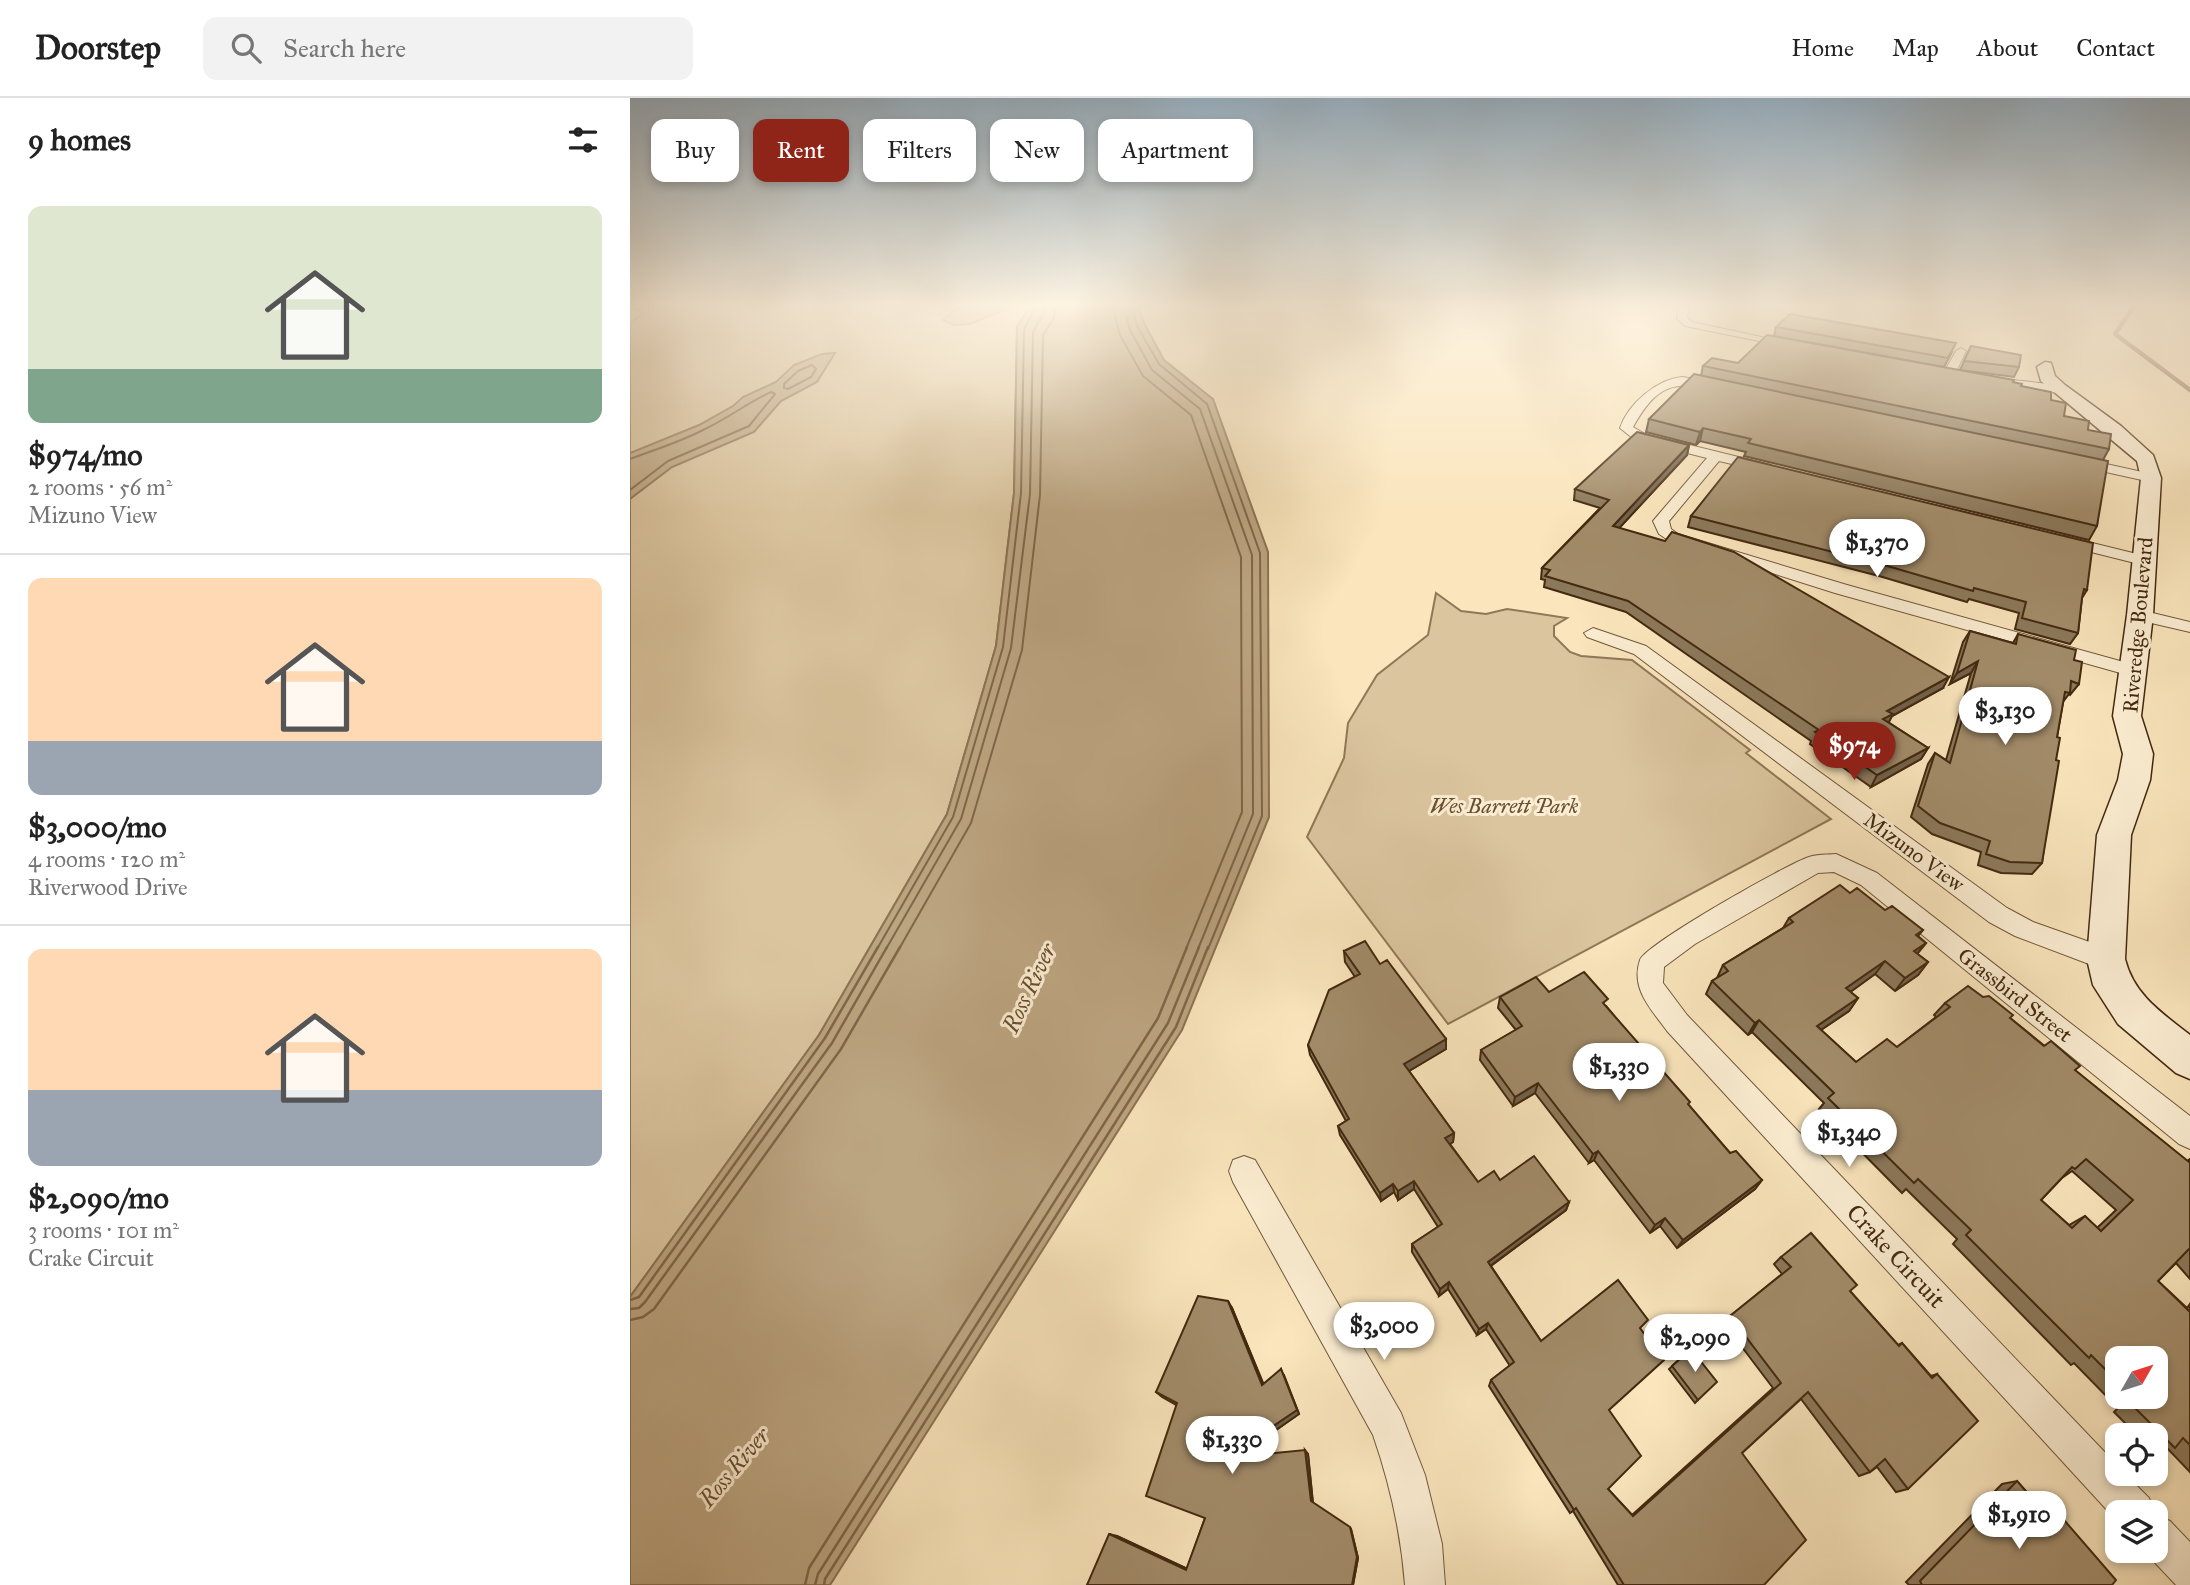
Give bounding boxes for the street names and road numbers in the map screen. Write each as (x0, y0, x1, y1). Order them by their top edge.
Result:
street label: Riveredge Boulevard (2117, 536, 2159, 714)
street label: Mizuno View (1859, 807, 1969, 897)
street label: Grassbird Street (1952, 942, 2078, 1048)
street label: Crake Circuit (1840, 1198, 1952, 1315)

